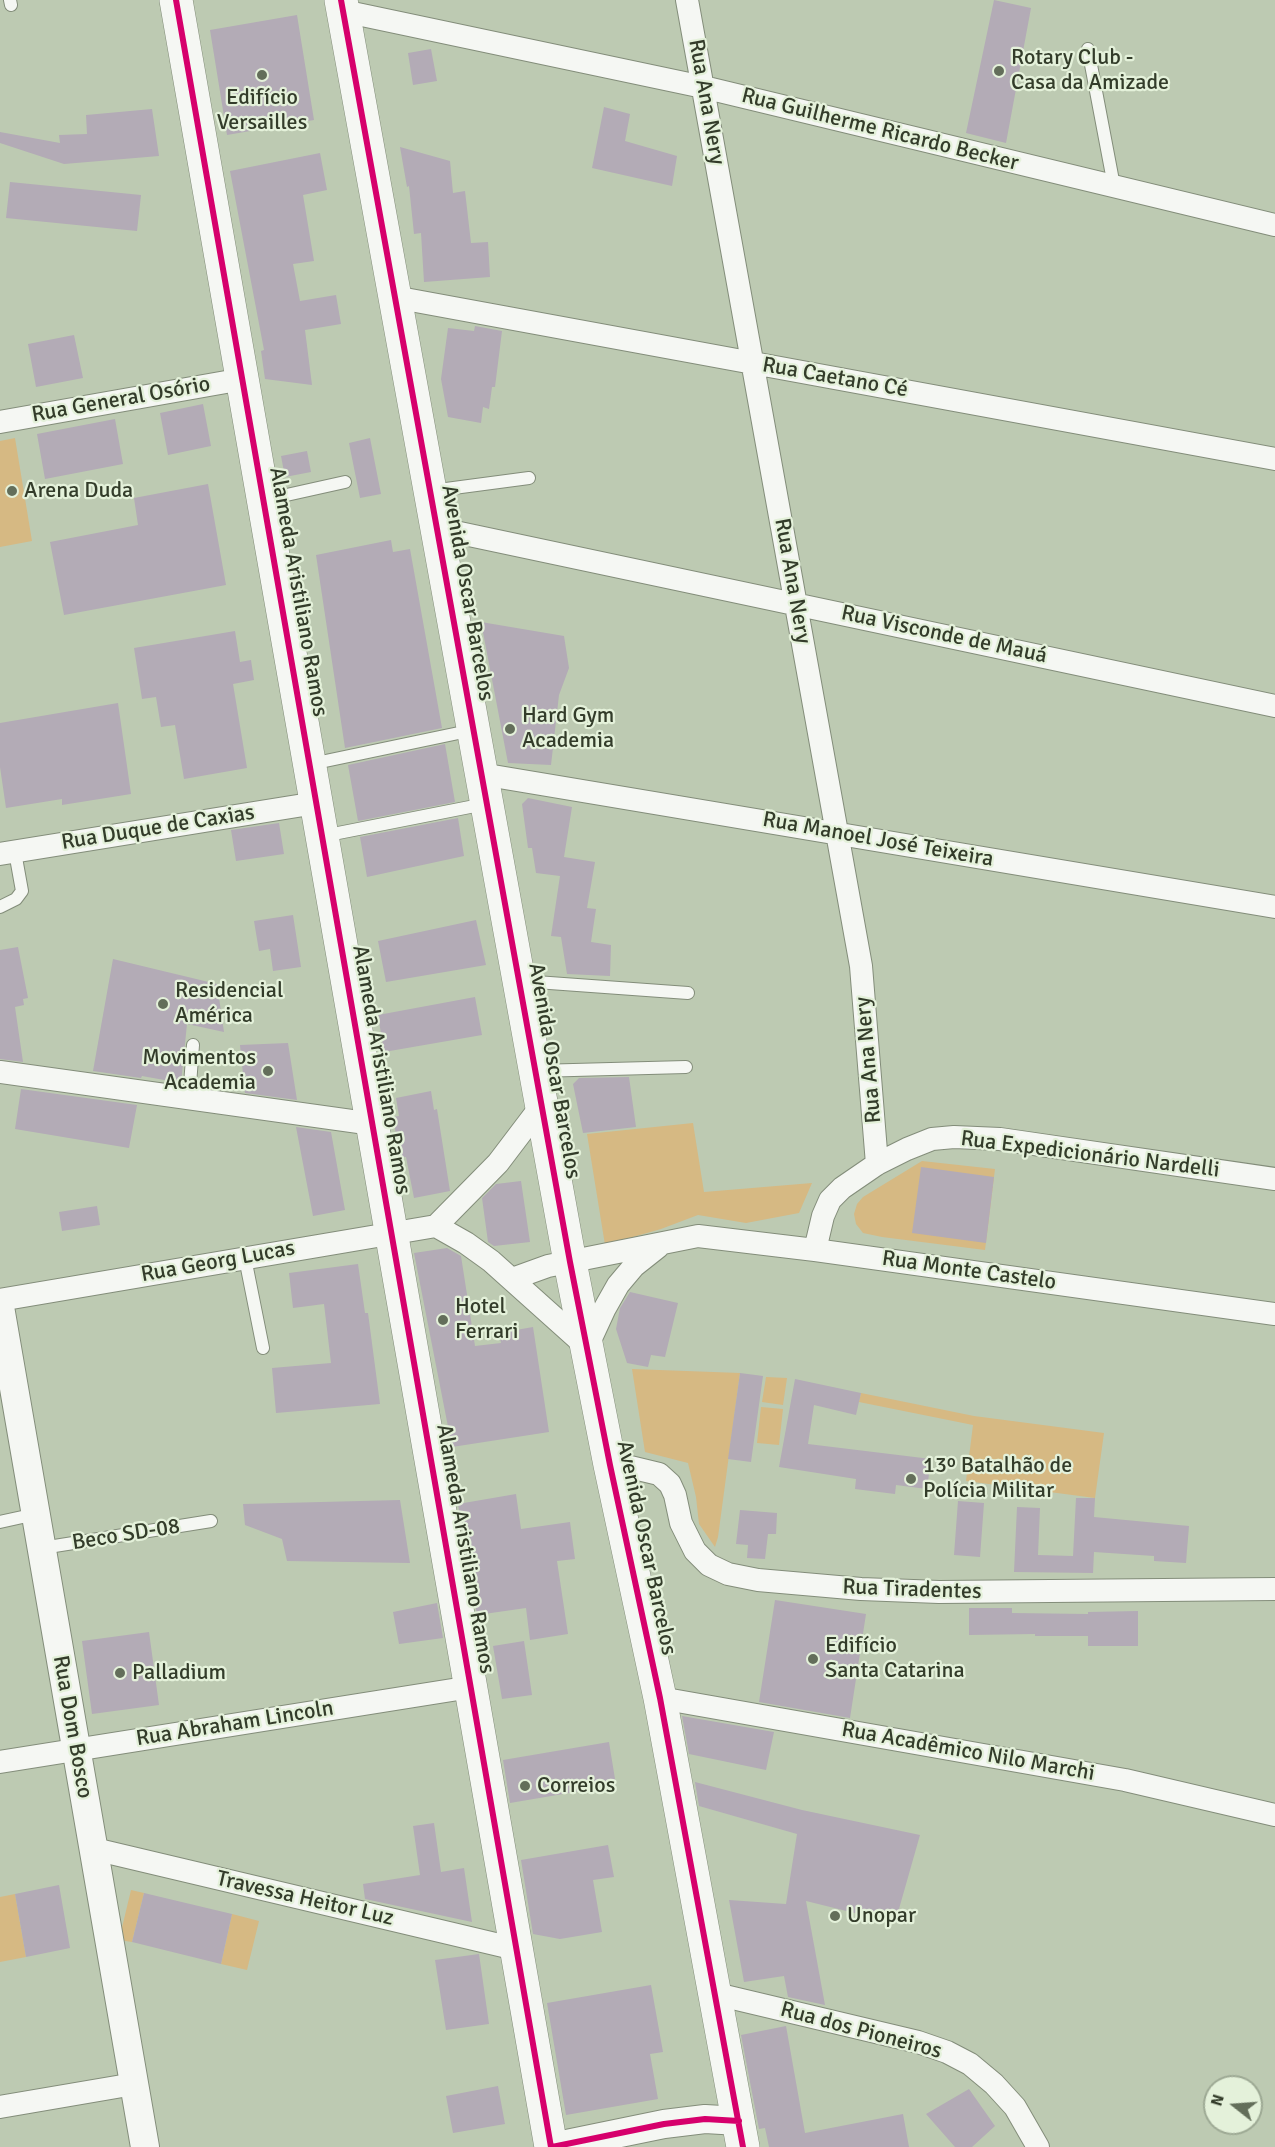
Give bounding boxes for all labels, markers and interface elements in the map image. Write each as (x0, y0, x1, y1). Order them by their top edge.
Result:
street label: Rua Ana Nery (682, 37, 730, 167)
place label: Rotary Club - Casa da Amizade (1011, 45, 1169, 96)
marker: Rotary Club - Casa da Amizade (992, 64, 1006, 78)
marker: Edifício Versailles (255, 68, 269, 82)
street label: Rua Guilherme Ricardo Becker (739, 83, 1021, 177)
place label: Edifício Versailles (217, 85, 307, 136)
street label: Rua Caetano Cé (760, 352, 910, 404)
street label: Rua General Osório (30, 371, 212, 429)
street label: Alameda Aristiliano Ramos (263, 465, 333, 719)
place label: Arena Duda (24, 478, 133, 504)
street label: Avenida Oscar Barcelos (435, 483, 499, 703)
marker: Arena Duda (5, 484, 19, 498)
street label: Rua Ana Nery (768, 516, 816, 646)
street label: Rua Visconde de Mauá (839, 600, 1049, 670)
place label: Hard Gym Academia (522, 703, 614, 754)
marker: Hard Gym Academia (503, 722, 517, 736)
street label: Rua Duque de Caxias (60, 800, 256, 856)
street label: Rua Manoel José Teixeira (761, 807, 995, 873)
street label: Alameda Aristiliano Ramos (346, 943, 416, 1197)
street label: Avenida Oscar Barcelos (522, 961, 586, 1181)
place label: Residencial América (175, 978, 283, 1030)
street label: Rua Ana Nery (850, 996, 888, 1124)
marker: Residencial América (156, 997, 170, 1011)
place label: Movimentos Academia (142, 1045, 256, 1096)
marker: Movimentos Academia (261, 1064, 275, 1078)
street label: Rua Expedicionário Nardelli (959, 1126, 1221, 1184)
street label: Rua Georg Lucas (139, 1235, 297, 1289)
street label: Rua Monte Castelo (880, 1246, 1058, 1296)
place label: Hotel Ferrari (455, 1294, 518, 1346)
marker: Hotel Ferrari (436, 1313, 450, 1327)
street label: Alameda Aristiliano Ramos (430, 1422, 500, 1676)
street label: Avenida Oscar Barcelos (610, 1438, 682, 1658)
place label: 13º Batalhão de Polícia Militar (923, 1453, 1072, 1504)
marker: 13º Batalhão de Polícia Militar (904, 1472, 918, 1486)
street label: Beco SD-08 (70, 1513, 182, 1557)
street label: Rua Tiradentes (842, 1574, 982, 1606)
place label: Edifício Santa Catarina (825, 1633, 965, 1684)
marker: Edifício Santa Catarina (806, 1652, 820, 1666)
street label: Rua Dom Bosco (46, 1653, 98, 1801)
place label: Palladium (132, 1660, 226, 1686)
marker: Palladium (113, 1666, 127, 1680)
street label: Rua Abraham Lincoln (134, 1695, 336, 1753)
street label: Rua Acadêmico Nilo Marchi (839, 1717, 1097, 1787)
place label: Correios (537, 1773, 615, 1799)
marker: Correios (518, 1779, 532, 1793)
street label: Travessa Heitor Luz (214, 1866, 396, 1932)
place label: Unopar (847, 1903, 916, 1929)
marker: Unopar (828, 1909, 842, 1923)
street label: Rua dos Pioneiros (777, 1997, 945, 2065)
north arrow (1203, 2075, 1263, 2135)
text: N (1207, 2092, 1229, 2109)

